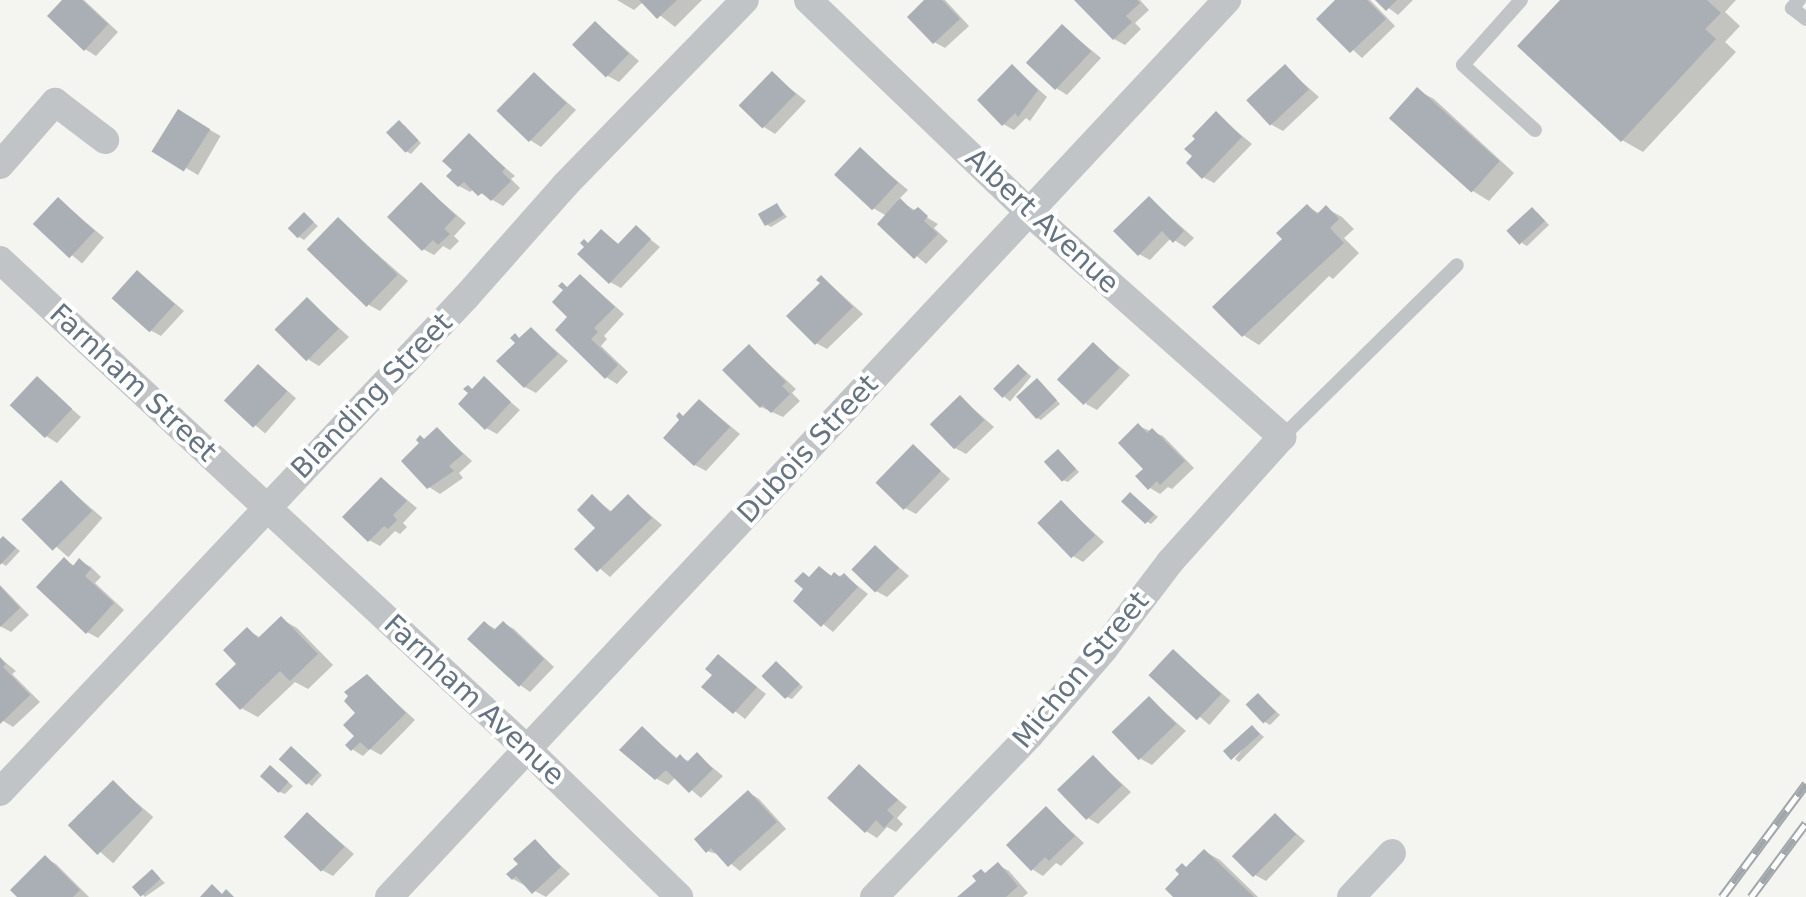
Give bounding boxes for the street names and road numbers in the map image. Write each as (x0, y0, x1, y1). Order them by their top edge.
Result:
street label: Albert Avenue (958, 141, 1126, 301)
street label: Farnham Street (43, 297, 223, 469)
street label: Blanding Street (285, 306, 459, 486)
street label: Dubois Street (731, 368, 885, 530)
street label: Michon Street (1006, 585, 1156, 755)
street label: Farnham Avenue (377, 608, 571, 792)

